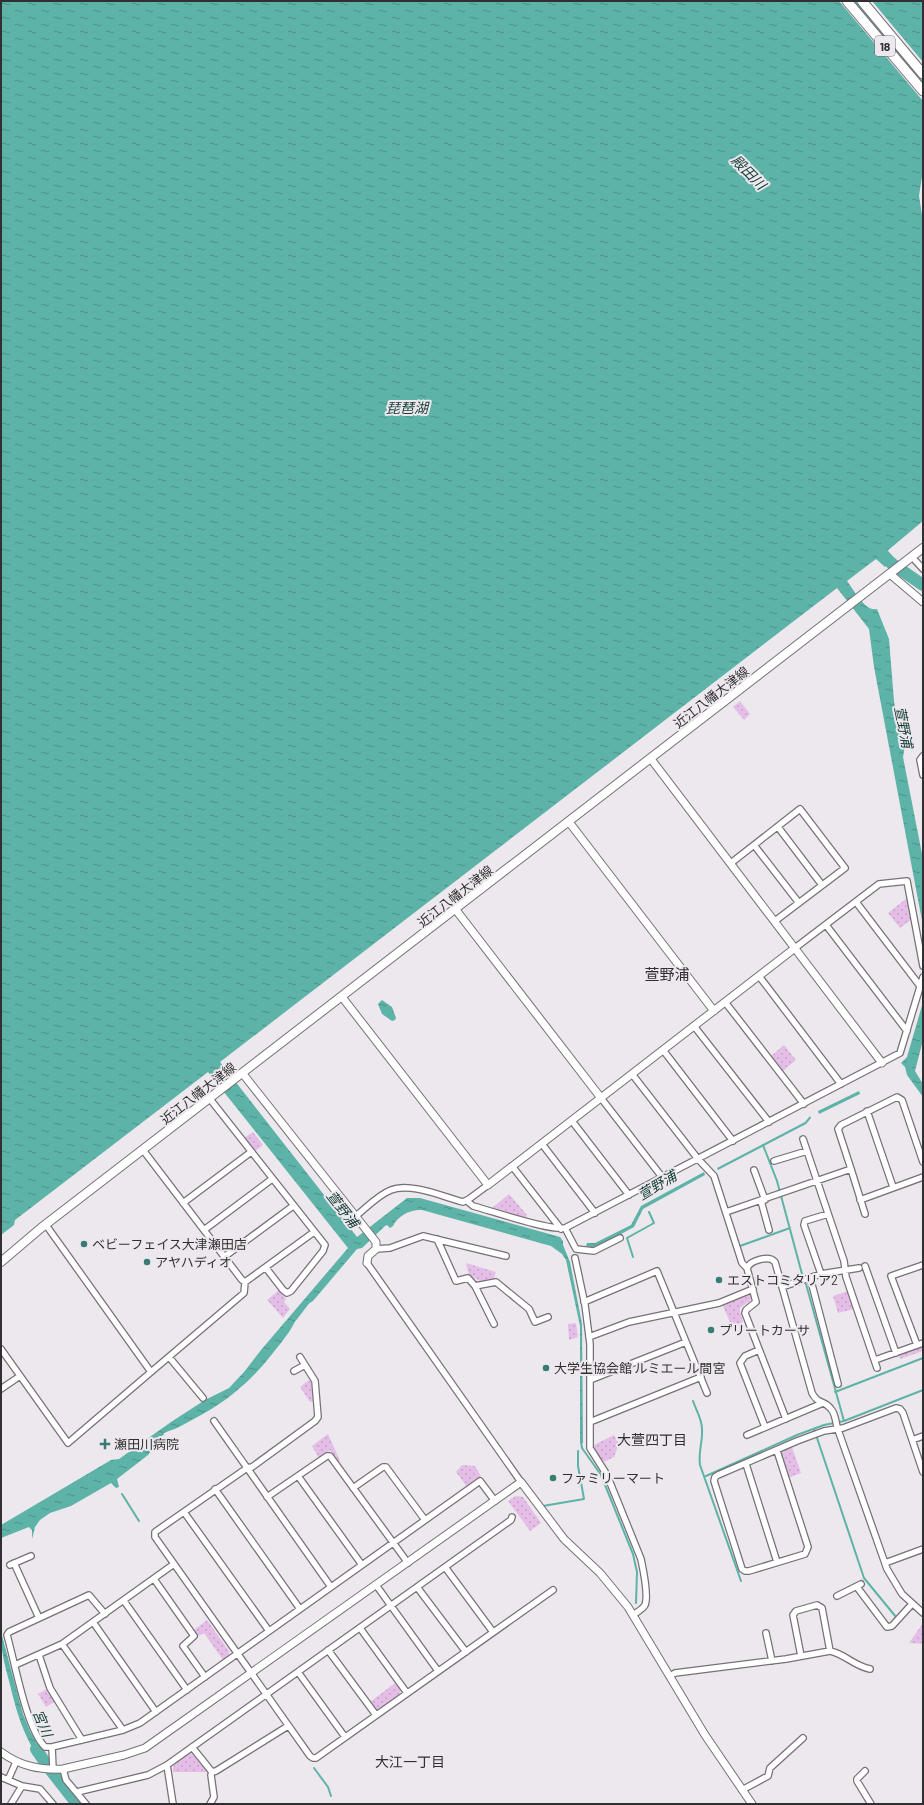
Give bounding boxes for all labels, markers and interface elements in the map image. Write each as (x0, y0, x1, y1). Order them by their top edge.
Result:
road number: 18 (875, 36, 895, 56)
water label: 殿田川 (728, 151, 771, 194)
water label: 琵琶湖 (386, 399, 430, 416)
street label: 近江八幡大津線 (670, 663, 752, 731)
water label: 萱野浦 (892, 705, 917, 751)
street label: 近江八幡大津線 (414, 862, 496, 930)
district label: 萱野浦 (644, 965, 690, 983)
street label: 近江八幡大津線 (157, 1059, 239, 1127)
water label: 萱野浦 (635, 1166, 681, 1203)
water label: 萱野浦 (323, 1187, 364, 1232)
place label: ベビーフェイス大津瀬田店 (92, 1236, 247, 1252)
marker: ベビーフェイス大津瀬田店 (79, 1239, 89, 1249)
place label: アヤハディオ (155, 1254, 232, 1270)
marker: アヤハディオ (142, 1257, 152, 1267)
place label: エストコミタリア2 (727, 1272, 838, 1288)
marker: エストコミタリア2 (714, 1275, 724, 1285)
place label: プリートカーサ (719, 1322, 810, 1338)
marker: プリートカーサ (706, 1325, 716, 1335)
place label: 大学生協会館 ルミエール間宮 (554, 1360, 726, 1376)
marker: 大学生協会館 ルミエール間宮 (541, 1363, 551, 1373)
district label: 大萱四丁目 (617, 1431, 687, 1448)
place label: 瀬田川病院 (114, 1436, 179, 1452)
marker: 瀬田川病院 (99, 1438, 111, 1450)
place label: ファミリーマート (561, 1470, 665, 1486)
marker: ファミリーマート (548, 1473, 558, 1483)
water label: 宮川 (30, 1707, 57, 1741)
district label: 大江一丁目 (375, 1753, 445, 1770)

